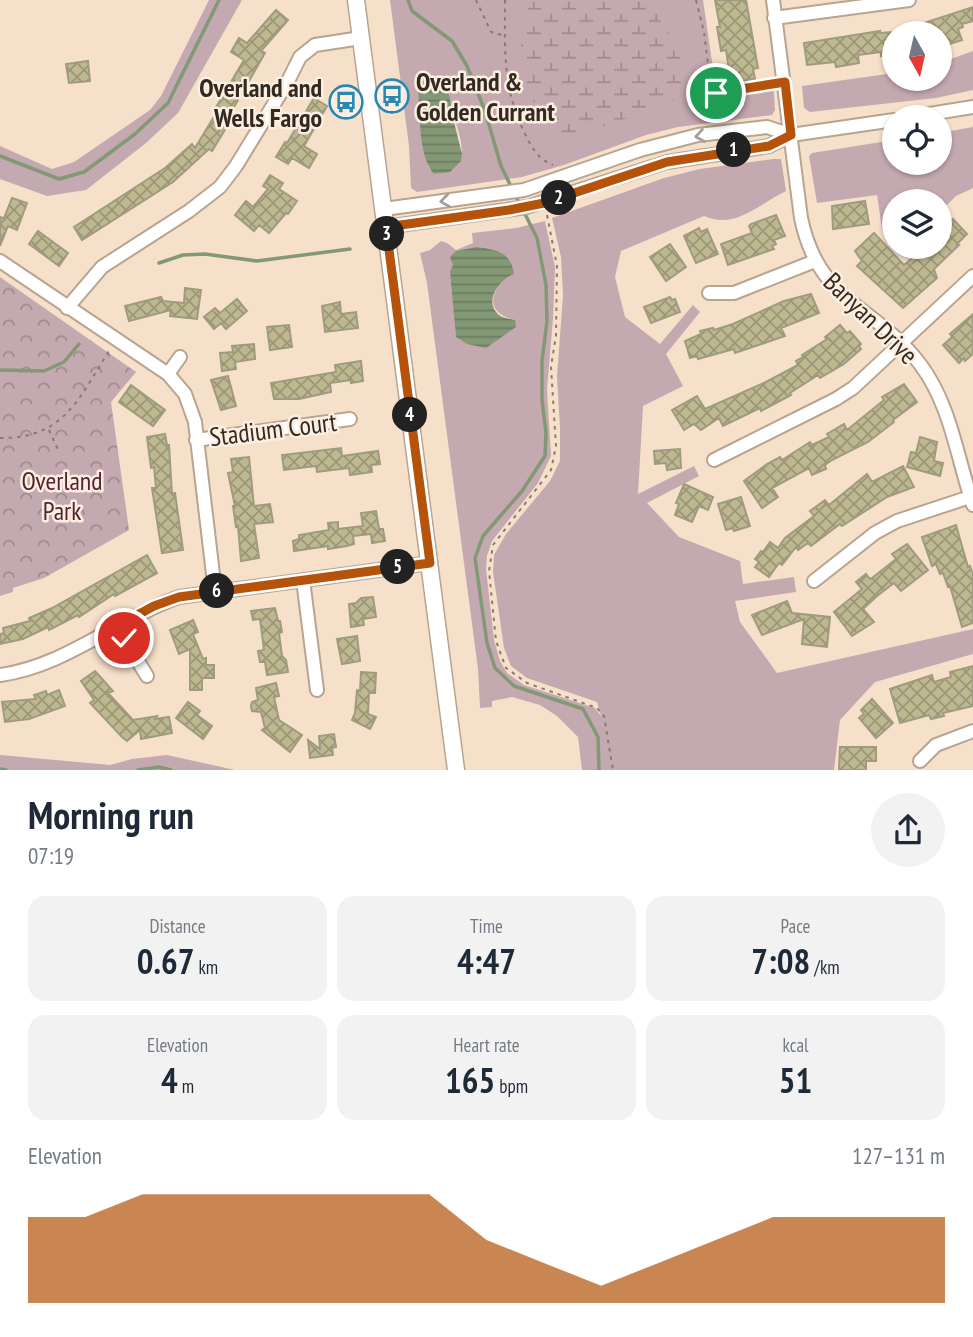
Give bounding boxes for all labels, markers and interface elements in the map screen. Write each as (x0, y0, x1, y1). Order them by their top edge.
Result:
north arrow (882, 21, 952, 91)
map controls (882, 21, 952, 259)
pin (686, 63, 746, 123)
place label: Overland & Golden Currant (416, 65, 555, 128)
place label: Overland and Wells Fargo (199, 71, 322, 134)
icon: arrive (697, 74, 735, 112)
bus stop icon: Overland & Golden Currant (373, 77, 411, 115)
bus stop icon: Overland and Wells Fargo (327, 83, 365, 121)
button: locate (882, 105, 952, 175)
one-way arrow (694, 128, 706, 143)
pin: 1 (716, 132, 752, 168)
text: 1 (729, 137, 738, 161)
pin: 2 (542, 180, 576, 216)
text: 2 (554, 185, 563, 209)
button: layers (882, 189, 952, 259)
one-way arrow (439, 193, 450, 208)
pin: 3 (370, 216, 404, 252)
text: 3 (382, 221, 391, 245)
street label: Banyan Drive (817, 265, 925, 371)
pin: 4 (392, 398, 428, 432)
text: 4 (405, 402, 414, 426)
street label: Stadium Court (208, 405, 338, 453)
park label: Overland Park (21, 464, 103, 527)
pin: 5 (380, 550, 416, 584)
text: 5 (393, 554, 402, 578)
pin: 6 (200, 574, 234, 608)
text: 6 (212, 578, 221, 602)
pin (94, 608, 154, 668)
icon: check (105, 619, 143, 657)
text: Morning run (28, 790, 194, 839)
button: share (871, 793, 945, 867)
text: 07:19 (28, 841, 74, 870)
text: Distance (150, 914, 205, 938)
text: Time (470, 914, 503, 938)
text: Pace (781, 914, 810, 938)
text: 0.67 (137, 938, 194, 984)
text: 4:47 (457, 938, 516, 984)
text: 7:08 (751, 938, 810, 984)
text: km (194, 955, 218, 979)
text: /km (810, 955, 840, 979)
text: Elevation (147, 1033, 208, 1057)
text: Heart rate (453, 1033, 520, 1057)
text: kcal (783, 1033, 808, 1057)
text: 4 (161, 1057, 178, 1103)
text: 165 (445, 1057, 495, 1103)
text: 51 (779, 1057, 812, 1103)
text: m (178, 1074, 194, 1098)
text: bpm (495, 1074, 528, 1098)
text: Elevation (28, 1141, 102, 1170)
text: 127–131 m (852, 1141, 945, 1170)

